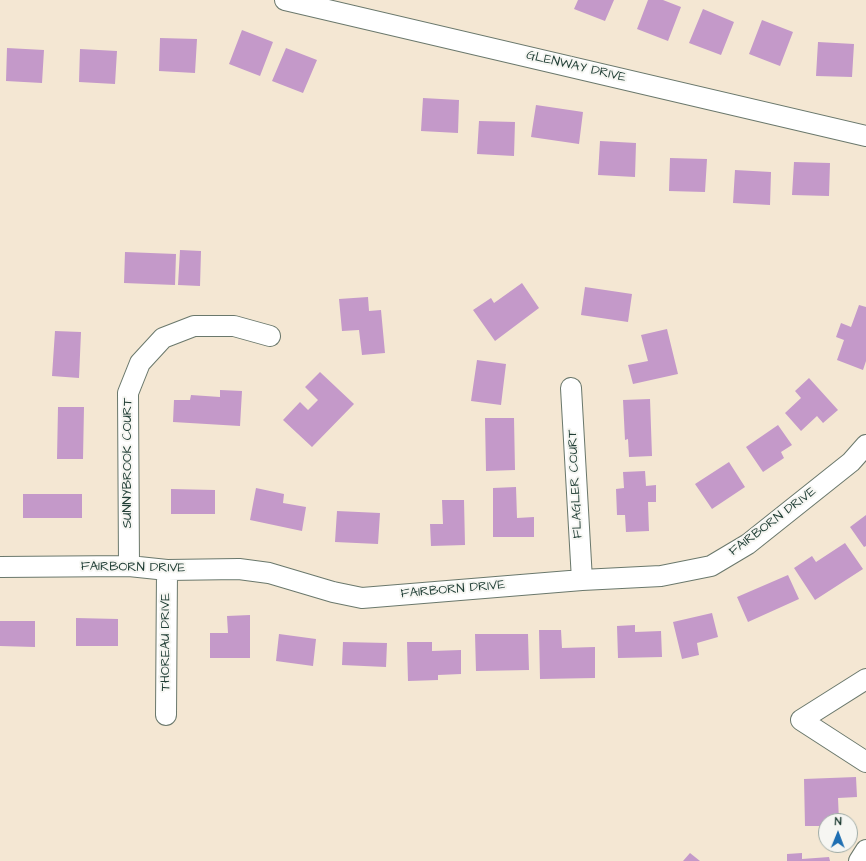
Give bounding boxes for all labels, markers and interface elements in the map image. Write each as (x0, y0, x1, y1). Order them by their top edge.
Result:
street label: GLENWAY DRIVE (525, 48, 627, 86)
street label: SUNNYBROOK COURT (120, 398, 136, 528)
street label: FLAGLER COURT (565, 429, 587, 539)
street label: FAIRBORN DRIVE (727, 484, 819, 560)
street label: FAIRBORN DRIVE (81, 559, 185, 577)
street label: FAIRBORN DRIVE (400, 578, 506, 602)
street label: THOREAU DRIVE (158, 593, 174, 691)
north arrow (818, 813, 858, 853)
text: N (835, 814, 842, 829)

